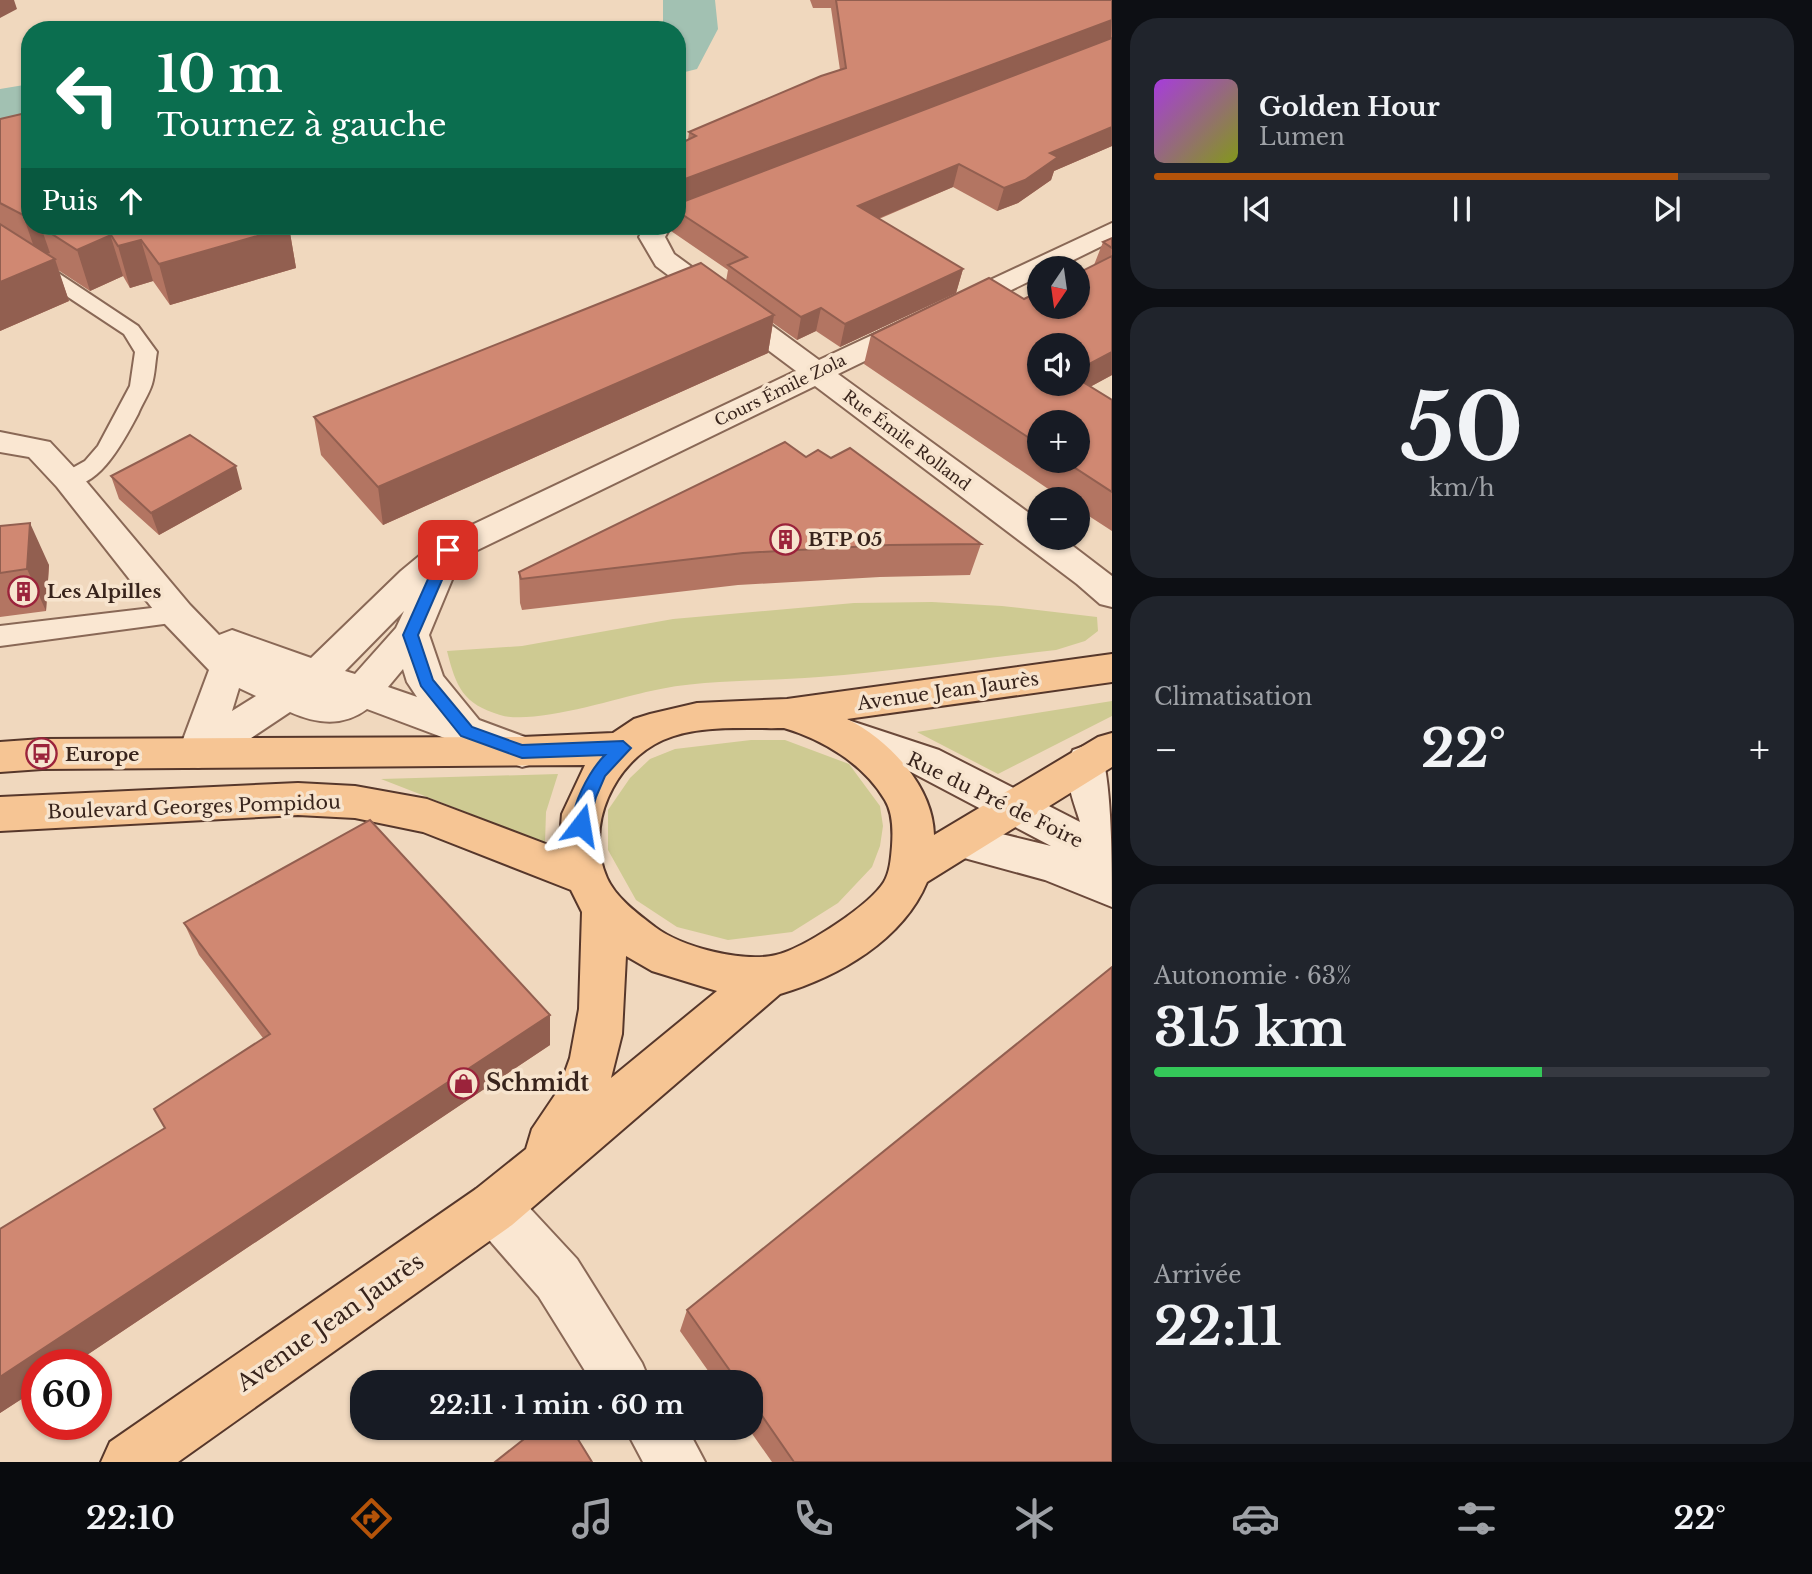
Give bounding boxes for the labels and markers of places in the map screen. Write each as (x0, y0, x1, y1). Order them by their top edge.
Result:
pin (418, 520, 478, 580)
building icon: BTP 05 (768, 522, 802, 556)
place label: BTP 05 (808, 528, 882, 551)
building icon: Les Alpilles (7, 574, 41, 608)
place label: Les Alpilles (47, 580, 161, 603)
bus stop icon: Europe (25, 737, 59, 771)
place label: Europe (65, 743, 139, 766)
shop icon: Schmidt (446, 1066, 480, 1100)
place label: Schmidt (486, 1069, 589, 1097)

